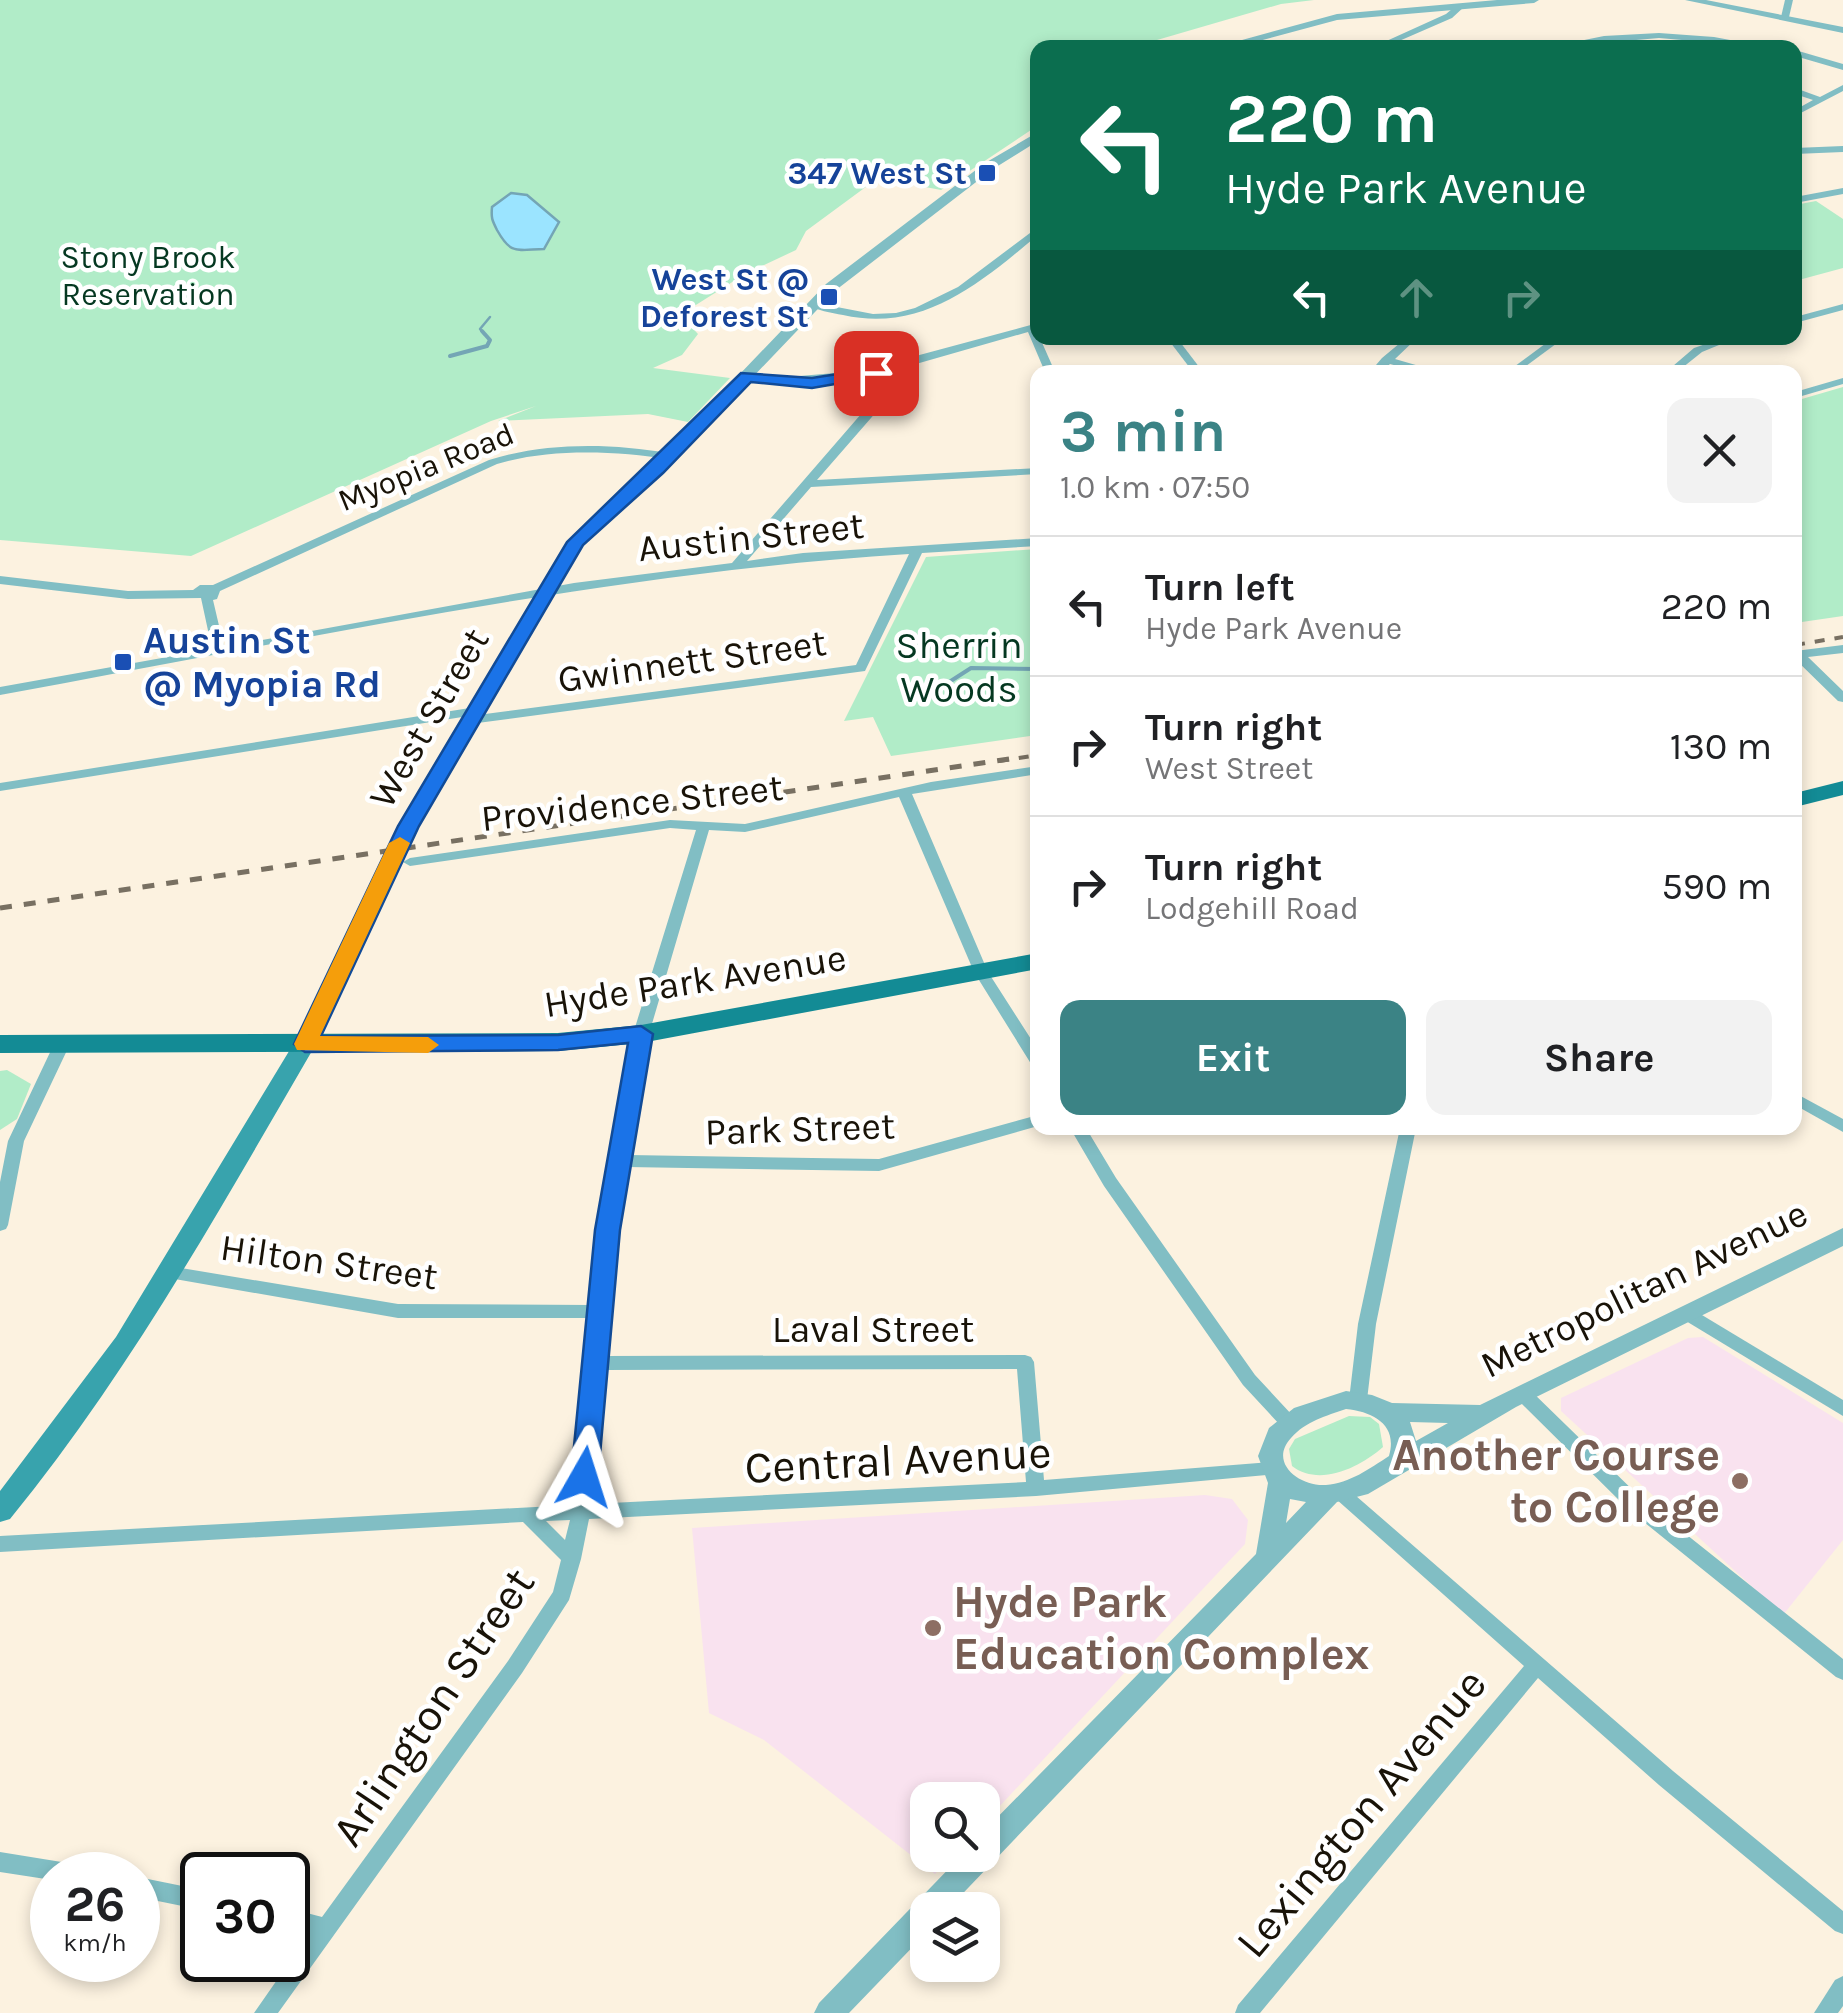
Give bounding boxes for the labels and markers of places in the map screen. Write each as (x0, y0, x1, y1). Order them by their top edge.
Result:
place label: 347 West St (787, 155, 967, 192)
marker: 347 West St (976, 162, 998, 184)
place label: West St @ Deforest St (640, 261, 809, 335)
marker: West St @ Deforest St (818, 286, 840, 308)
pin (834, 331, 919, 416)
place label: Austin St @ Myopia Rd (143, 618, 381, 707)
marker: Austin St @ Myopia Rd (112, 651, 134, 673)
place label: Another Course to College (1392, 1429, 1720, 1534)
marker: Another Course to College (1729, 1470, 1751, 1492)
place label: Hyde Park Education Complex (953, 1576, 1369, 1680)
marker: Hyde Park Education Complex (922, 1617, 944, 1639)

